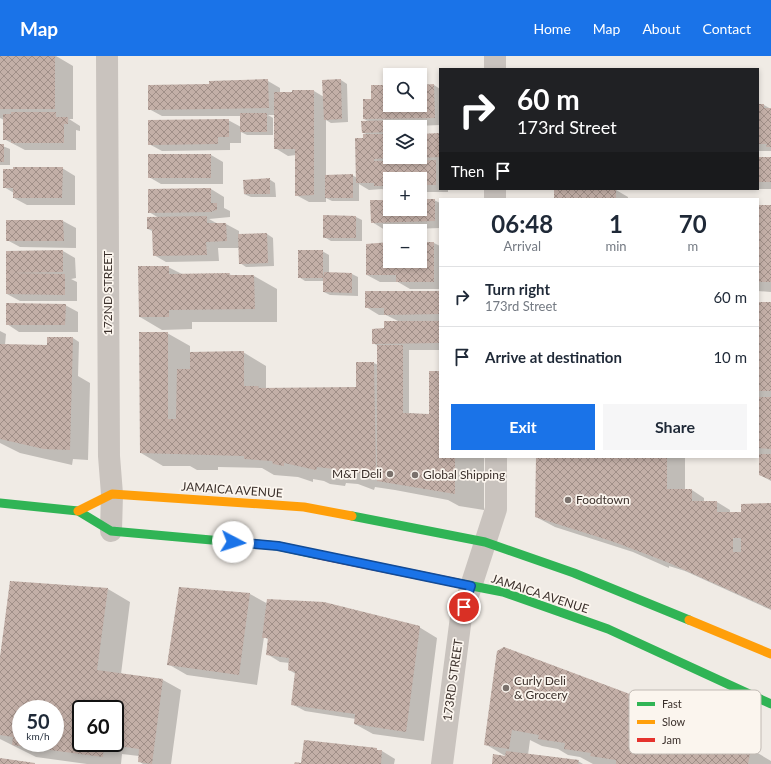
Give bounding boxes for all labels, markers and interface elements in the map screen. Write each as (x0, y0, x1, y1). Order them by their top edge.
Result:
text: Map (20, 17, 58, 40)
text: Home (533, 20, 571, 37)
text: Map (593, 20, 620, 37)
text: About (642, 20, 680, 37)
text: Contact (702, 20, 751, 37)
map controls (383, 68, 427, 268)
button: search (383, 68, 427, 112)
text: 60 m (517, 82, 580, 116)
icon: right (451, 84, 503, 136)
text: 173rd Street (517, 116, 617, 138)
button: layers (383, 120, 427, 164)
icon: arrive (492, 160, 514, 182)
text: Then (451, 162, 484, 180)
button: + (383, 172, 427, 216)
text: 06:48 (491, 209, 553, 238)
text: 1 (609, 209, 623, 238)
text: 70 (679, 209, 707, 238)
button: − (383, 224, 427, 268)
text: Arrival (504, 238, 541, 254)
text: min (605, 238, 627, 254)
text: m (687, 238, 698, 254)
street label: 172ND STREET (100, 251, 115, 335)
text: Turn right (485, 280, 550, 298)
icon: right (451, 286, 473, 308)
text: 60 m (713, 288, 747, 306)
text: 173rd Street (485, 298, 557, 314)
icon: arrive (451, 346, 473, 368)
text: Arrive at destination (485, 348, 622, 366)
text: 10 m (713, 348, 747, 366)
button: Exit (451, 404, 595, 450)
button: Share (603, 404, 747, 450)
place label: M&T Deli (332, 466, 382, 481)
place label: Global Shipping (423, 467, 505, 482)
marker: M&T Deli (385, 469, 395, 479)
marker: Global Shipping (410, 470, 420, 480)
street label: JAMAICA AVENUE (181, 478, 283, 501)
place label: Foodtown (576, 492, 630, 507)
marker: Foodtown (563, 495, 573, 505)
position arrow (212, 521, 254, 563)
street label: JAMAICA AVENUE (490, 571, 591, 616)
pin (447, 590, 481, 624)
icon: arrive (453, 596, 475, 618)
street label: 173RD STREET (439, 638, 466, 722)
place label: Curly Deli & Grocery (514, 673, 569, 702)
marker: Curly Deli & Grocery (501, 683, 511, 693)
legend (629, 690, 761, 754)
text: Fast (662, 697, 682, 710)
speed limit sign: 60 (72, 700, 124, 752)
text: 50 (26, 709, 50, 733)
text: Slow (662, 715, 686, 728)
text: km/h (26, 730, 50, 742)
text: Jam (662, 733, 681, 746)

